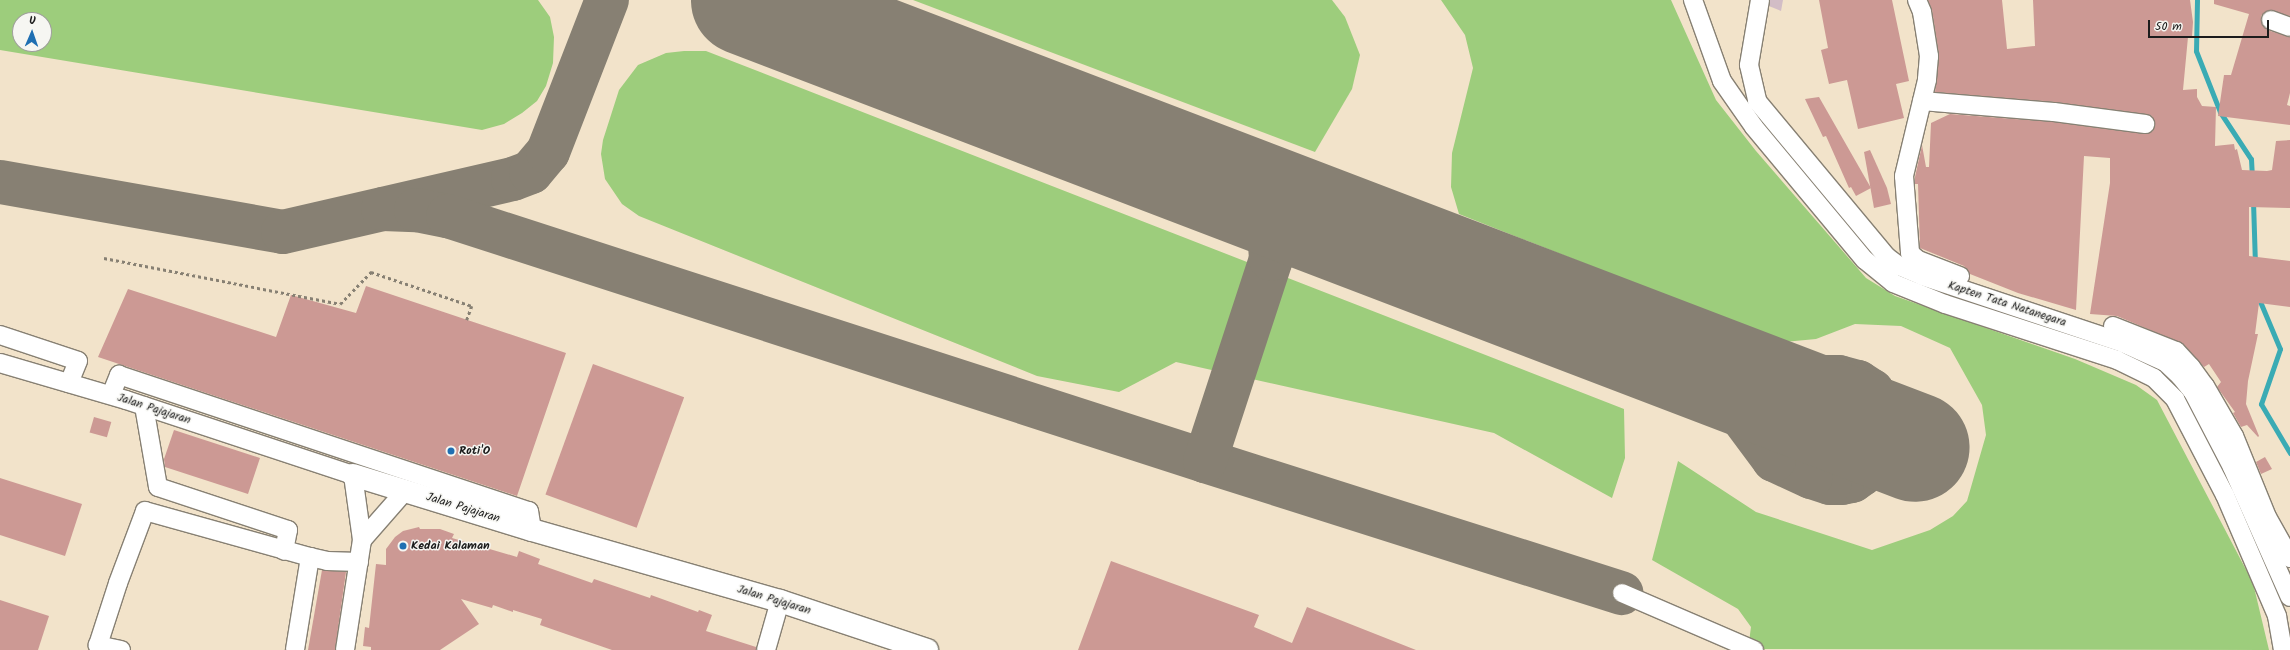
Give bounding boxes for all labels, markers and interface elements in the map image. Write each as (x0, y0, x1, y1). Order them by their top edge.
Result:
north arrow (12, 12, 52, 52)
text: U (29, 12, 36, 30)
scale bar (2150, 12, 2271, 38)
text: 50 m (2155, 17, 2182, 36)
street label: Kapten Tata Natanegara (1946, 278, 2068, 330)
street label: Jalan Pajajaran (115, 390, 193, 428)
place label: Roti'O (459, 444, 490, 458)
marker: Roti'O (446, 446, 456, 456)
street label: Jalan Pajajaran (424, 490, 502, 526)
place label: Kedai Kalaman (411, 539, 490, 553)
marker: Kedai Kalaman (398, 541, 408, 551)
street label: Jalan Pajajaran (735, 582, 813, 618)

